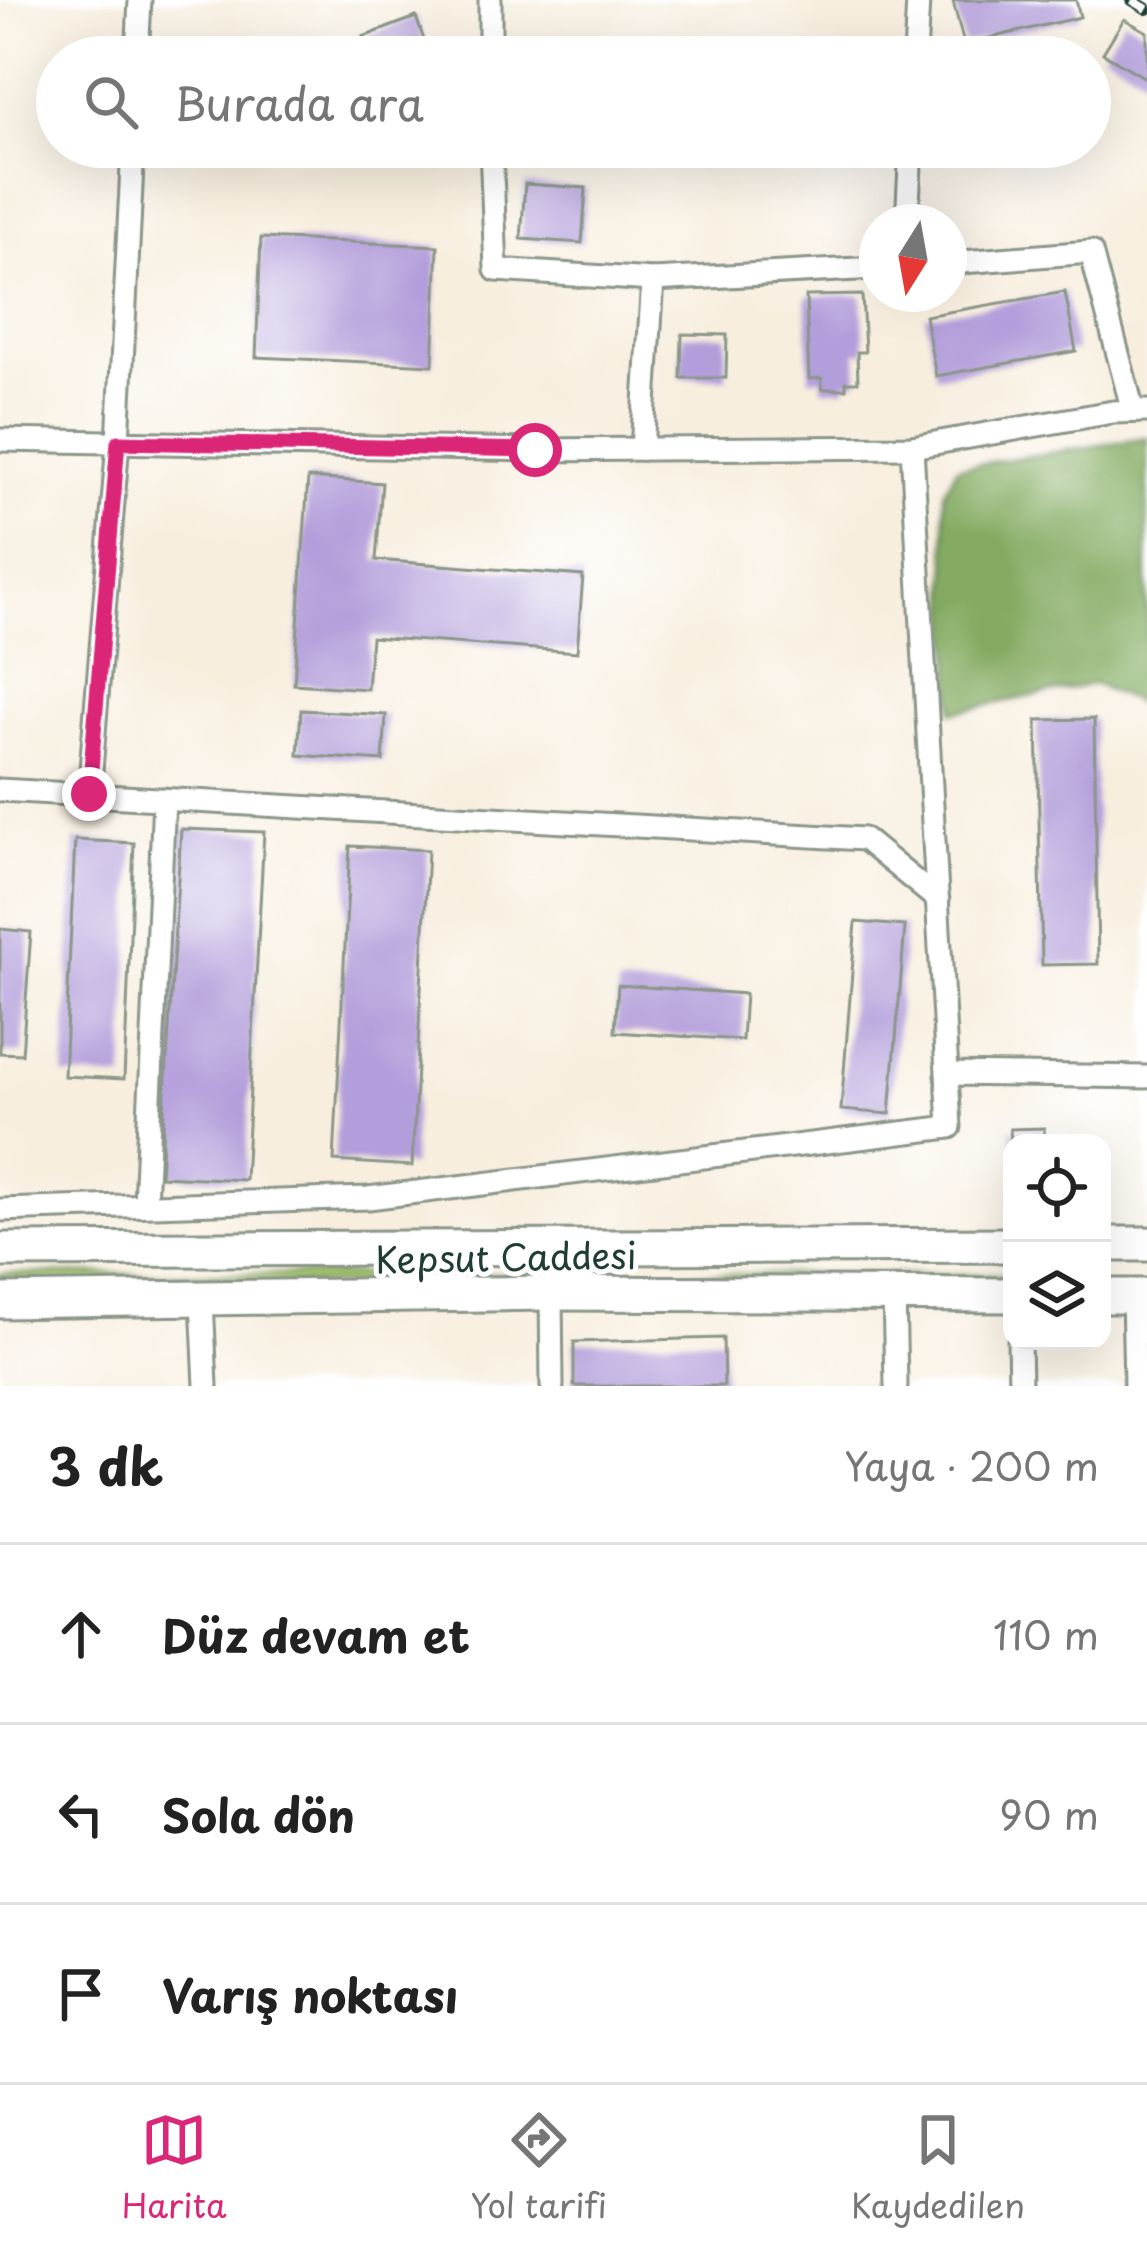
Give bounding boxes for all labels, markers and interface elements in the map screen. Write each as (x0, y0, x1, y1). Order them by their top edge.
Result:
search box (36, 36, 1111, 168)
text: Burada ara (174, 68, 424, 136)
icon: search (78, 69, 144, 135)
north arrow (859, 204, 967, 312)
route start (508, 423, 562, 477)
route end (62, 767, 116, 821)
map controls (1003, 1134, 1111, 1350)
button: locate (1003, 1134, 1111, 1242)
street label: Kepsut Caddesi (375, 1227, 637, 1285)
button: layers (1003, 1242, 1111, 1350)
text: 3 dk (48, 1426, 163, 1503)
text: Yaya · 200 m (844, 1435, 1099, 1494)
text: Düz devam et (162, 1600, 470, 1668)
icon: ahead (48, 1601, 114, 1667)
text: 110 m (993, 1604, 1099, 1663)
text: Sola dön (162, 1780, 355, 1848)
icon: left (48, 1781, 114, 1847)
text: 90 m (999, 1784, 1099, 1843)
text: Varış noktası (162, 1960, 458, 2028)
icon: arrive (48, 1961, 114, 2027)
tab: Harita (122, 2107, 227, 2229)
tab: Yol tarifi (470, 2107, 607, 2229)
tab: Kaydedilen (851, 2107, 1025, 2229)

